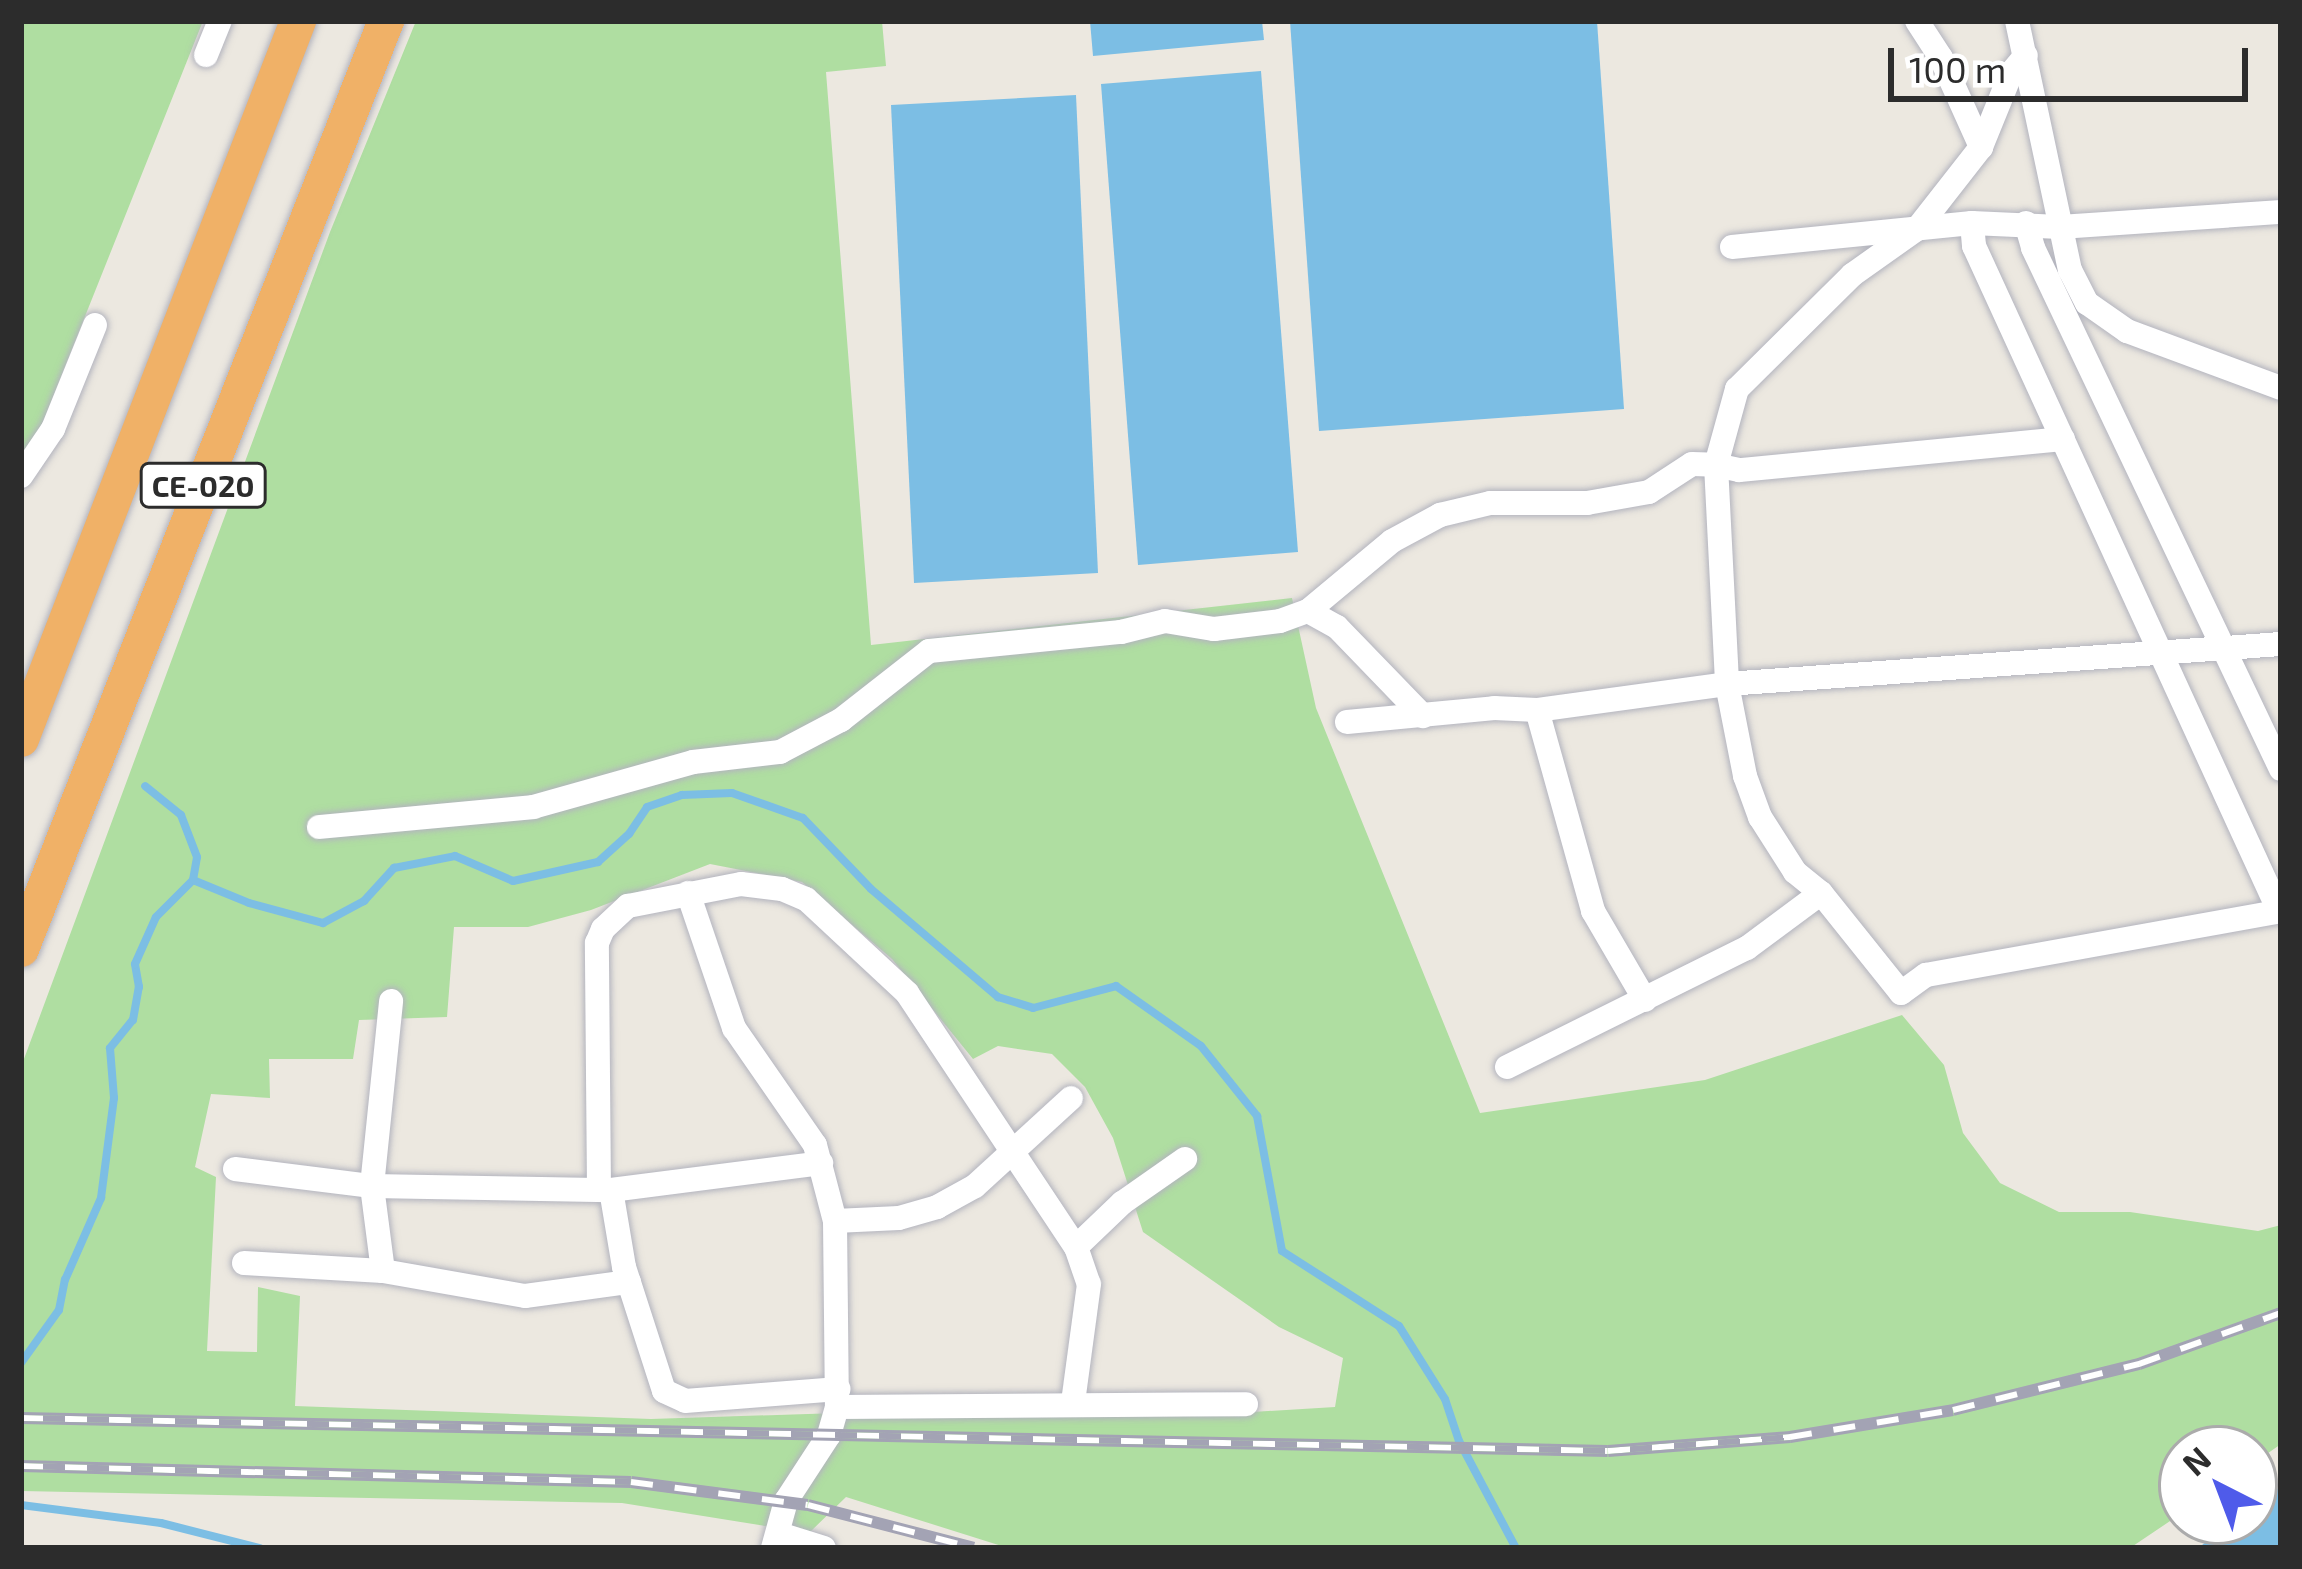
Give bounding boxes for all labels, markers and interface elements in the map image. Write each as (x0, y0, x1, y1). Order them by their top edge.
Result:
scale bar (1894, 24, 2254, 98)
text: 100 m (1909, 47, 2006, 90)
road number: CE-020 (137, 461, 269, 509)
north arrow (2158, 1425, 2278, 1545)
text: N (2174, 1438, 2218, 1483)

